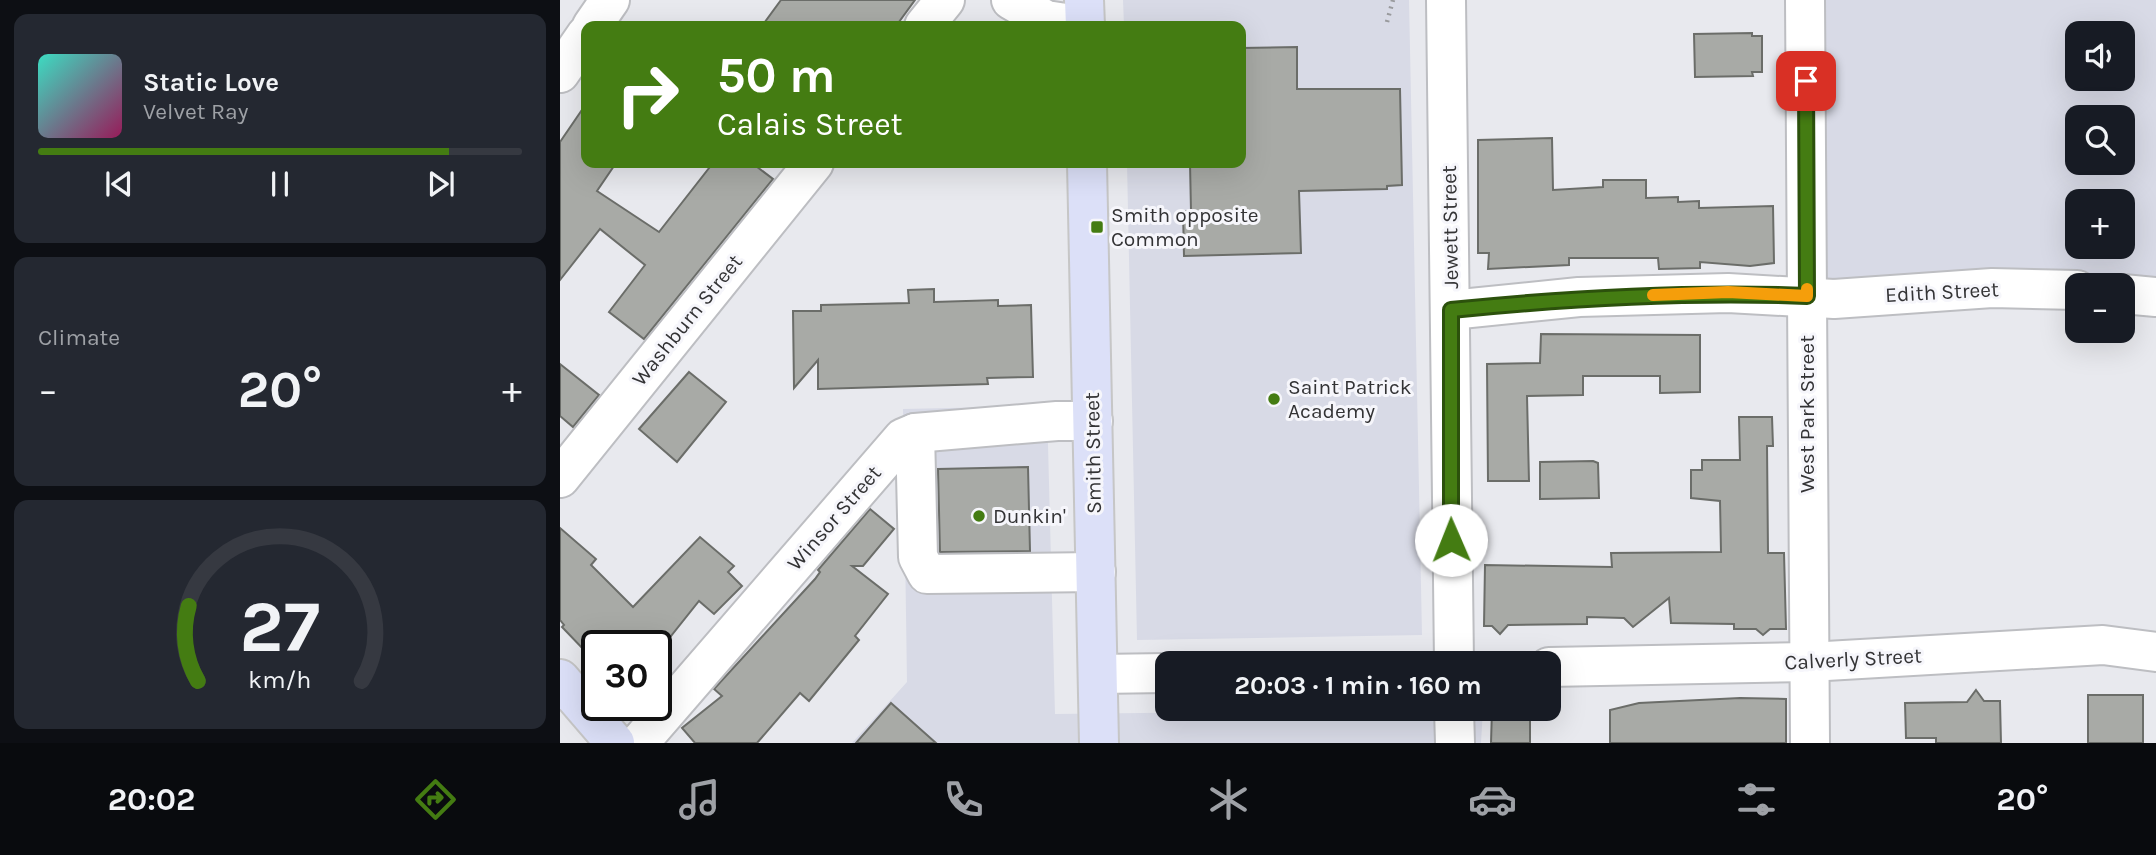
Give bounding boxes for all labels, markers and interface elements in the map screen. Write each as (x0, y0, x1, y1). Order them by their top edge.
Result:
map controls (2065, 21, 2135, 343)
button: sound (2065, 21, 2135, 91)
text: 50 m (717, 47, 835, 104)
icon: right (602, 49, 693, 140)
pin (1776, 51, 1836, 111)
icon: arrive (1787, 62, 1825, 100)
text: Static Love (143, 67, 279, 98)
text: Velvet Ray (143, 98, 248, 125)
button: search (2065, 105, 2135, 175)
text: Calais Street (717, 106, 903, 143)
icon: previous (100, 165, 138, 203)
icon: pause (261, 165, 299, 203)
icon: next (422, 165, 460, 203)
street label: Jewett Street (1437, 165, 1463, 289)
button: + (2065, 189, 2135, 259)
place label: Smith opposite Common (1111, 203, 1259, 251)
marker: Smith opposite Common (1089, 219, 1105, 235)
street label: Washburn Street (627, 250, 747, 390)
button: − (2065, 273, 2135, 343)
street label: Edith Street (1885, 277, 1999, 307)
text: Climate (38, 324, 120, 351)
street label: West Park Street (1795, 335, 1819, 493)
text: 20° (238, 359, 322, 420)
text: − (38, 368, 58, 413)
text: + (502, 368, 522, 413)
place label: Saint Patrick Academy (1288, 375, 1412, 423)
marker: Saint Patrick Academy (1266, 391, 1282, 407)
street label: Smith Street (1080, 392, 1106, 514)
street label: Winsor Street (782, 461, 886, 575)
position arrow (1414, 503, 1488, 577)
place label: Dunkin' (993, 504, 1066, 528)
marker: Dunkin' (971, 508, 987, 524)
text: 27 (240, 584, 320, 669)
speed limit sign: 30 (581, 630, 672, 721)
street label: Calverly Street (1784, 643, 1922, 675)
text: km/h (248, 664, 312, 693)
text: 20:03 · 1 min · 160 m (1234, 670, 1482, 701)
icon: directions (411, 775, 460, 824)
icon: music (675, 775, 724, 824)
icon: phone (939, 775, 988, 824)
icon: climate (1204, 775, 1253, 824)
icon: car (1468, 775, 1517, 824)
icon: filters (1732, 775, 1781, 824)
text: 20:02 (108, 781, 195, 818)
text: 20° (1996, 781, 2048, 818)

